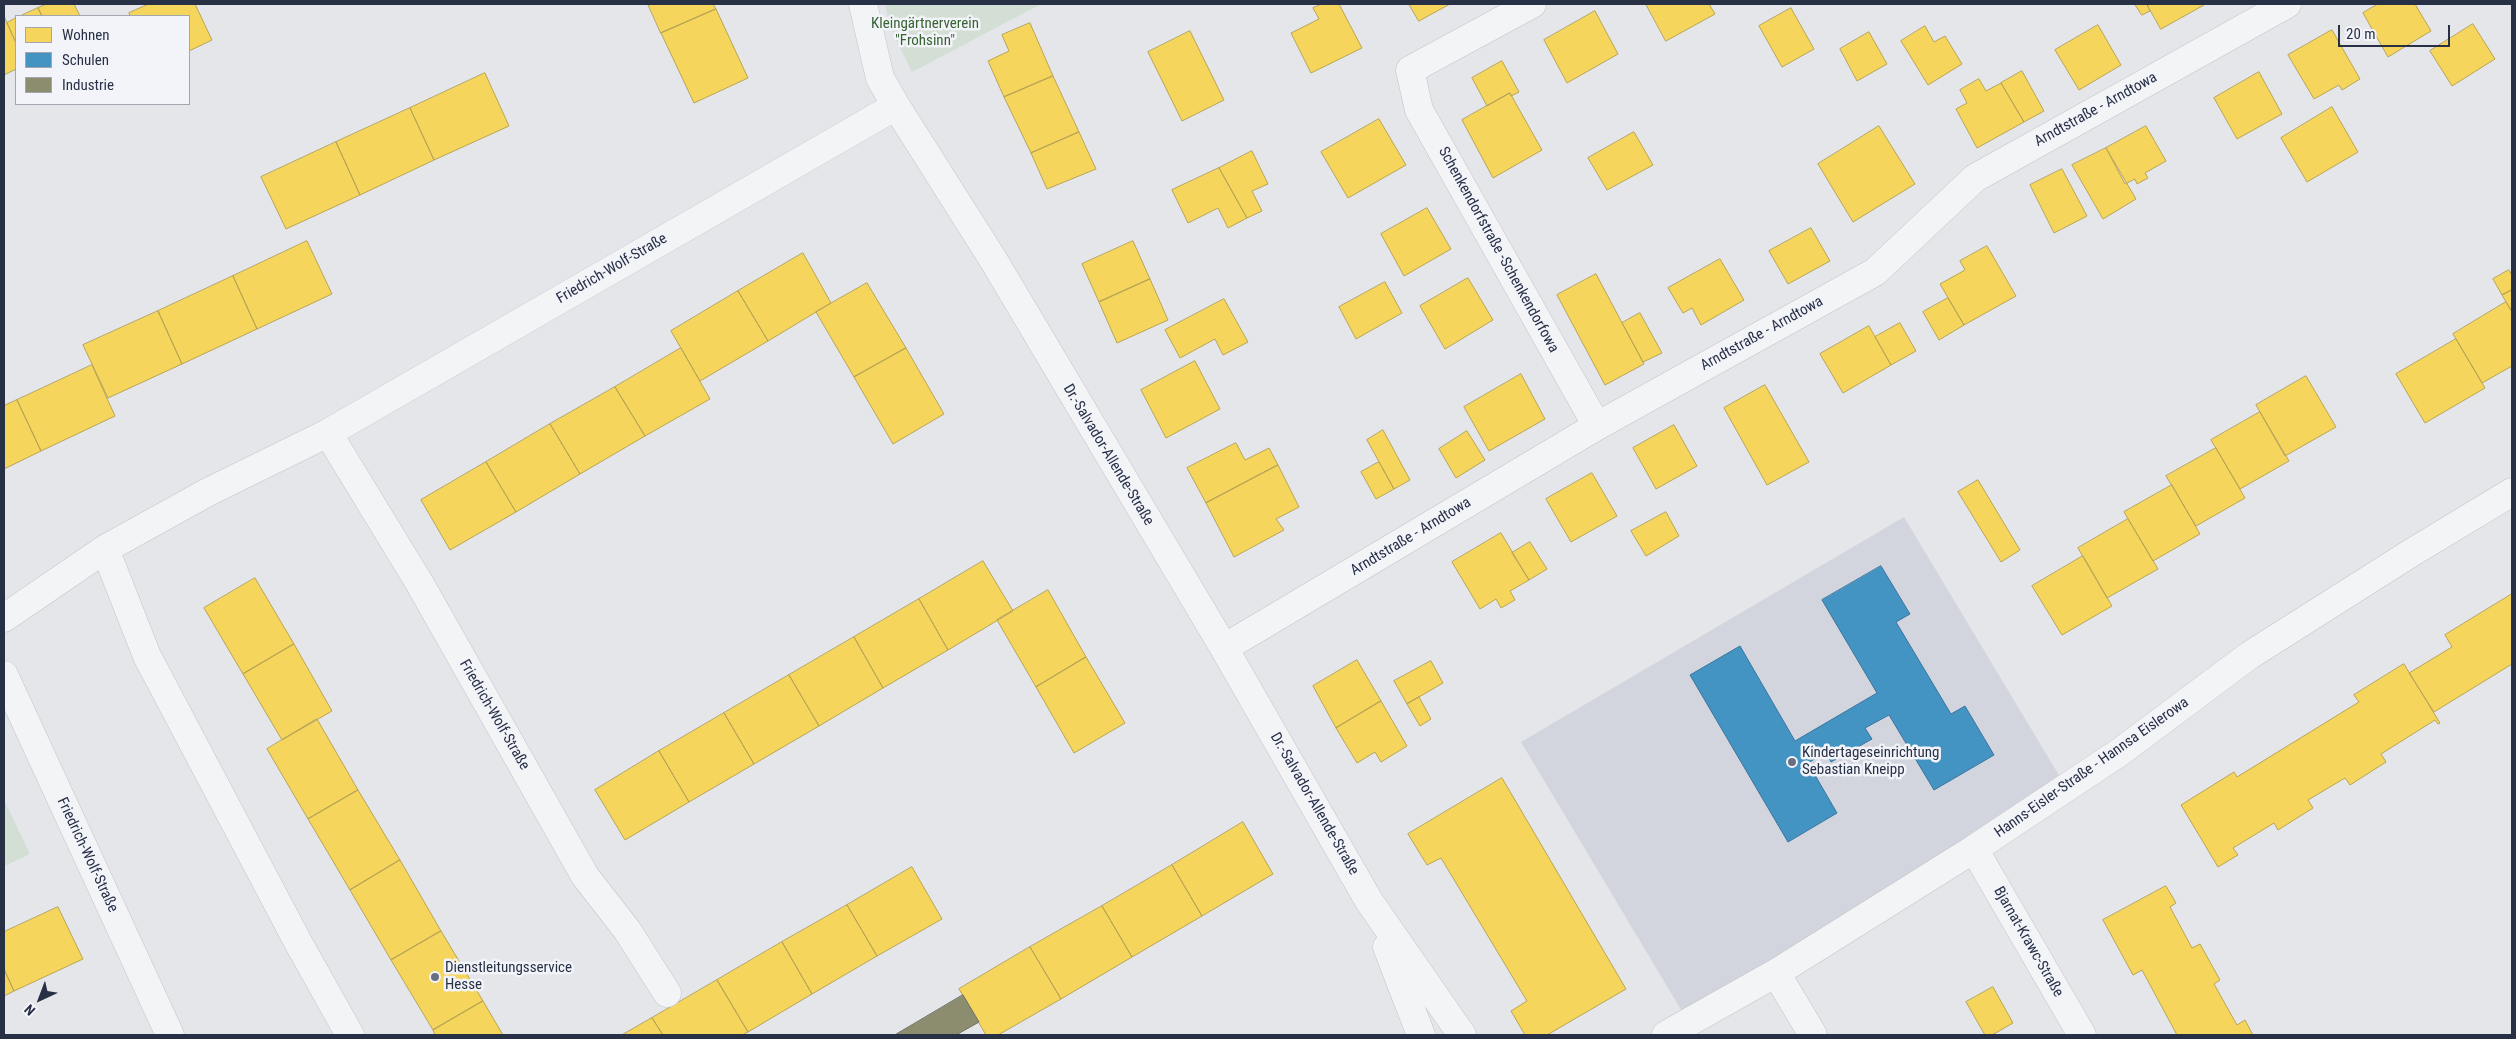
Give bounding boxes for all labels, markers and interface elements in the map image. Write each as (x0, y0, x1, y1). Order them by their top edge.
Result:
legend (15, 15, 190, 105)
park label: Kleingärtnerverein "Frohsinn" (871, 15, 979, 50)
scale bar (2341, 15, 2454, 47)
text: 20 m (2346, 25, 2376, 43)
text: Wohnen (62, 26, 110, 44)
text: Schulen (62, 51, 109, 69)
street label: Arndtstraße - Arndtowa (2032, 69, 2160, 151)
text: Industrie (62, 76, 114, 94)
street label: Schenkendorfstraße -Schenkendorfowa (1434, 144, 1562, 356)
street label: Friedrich-Wolf-Straße (554, 230, 670, 308)
street label: Arndtstraße - Arndtowa (1698, 293, 1826, 375)
street label: Dr.-Salvador-Allende-Straße (1059, 381, 1157, 529)
street label: Arndtstraße - Arndtowa (1348, 494, 1474, 580)
street label: Friedrich-Wolf-Straße (455, 657, 533, 773)
street label: Hanns-Eisler-Straße - Hannsa Eislerowa (1991, 694, 2193, 842)
street label: Dr.-Salvador-Allende-Straße (1266, 730, 1362, 878)
place label: Kindertageseinrichtung Sebastian Kneipp (1802, 744, 1939, 779)
marker: Kindertageseinrichtung Sebastian Kneipp (1786, 756, 1798, 768)
street label: Friedrich-Wolf-Straße (53, 795, 121, 915)
street label: Bjarnat-Krawc-Straße (1989, 884, 2067, 1000)
place label: Dienstleitungsservice Hesse (445, 959, 572, 994)
marker: Dienstleitungsservice Hesse (429, 971, 441, 983)
north arrow (15, 974, 65, 1024)
text: N (21, 1001, 38, 1019)

